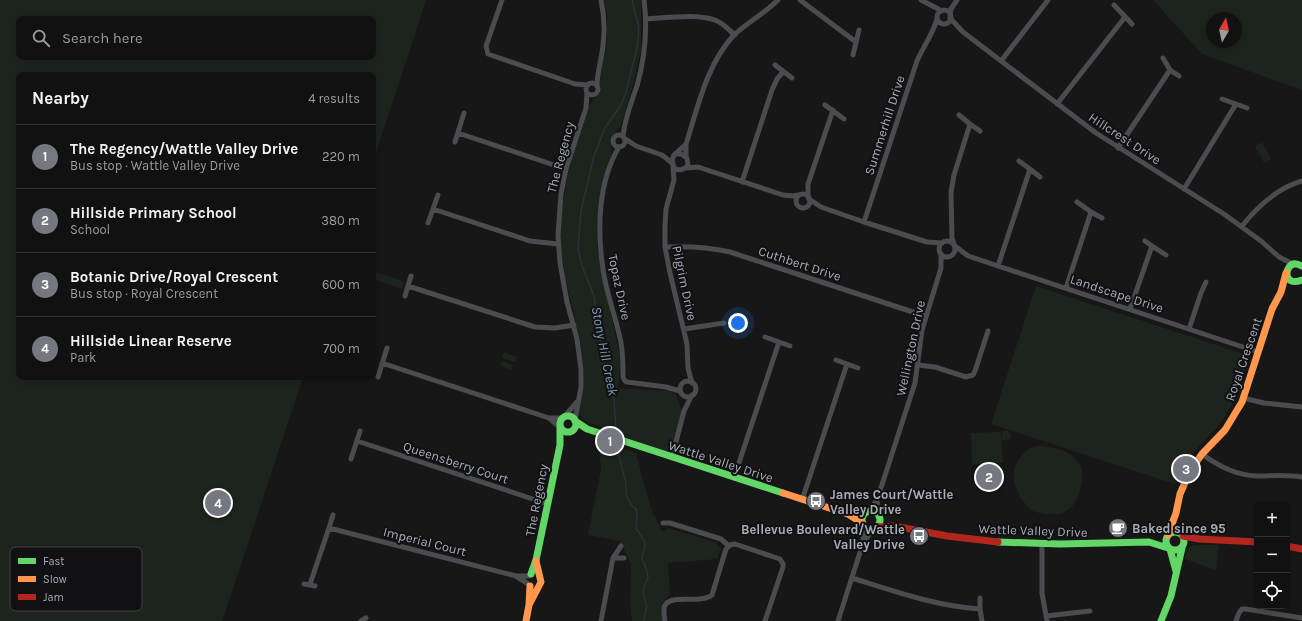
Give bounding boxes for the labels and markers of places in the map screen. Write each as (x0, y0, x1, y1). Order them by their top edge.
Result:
pin: 1 (597, 426, 623, 456)
pin: 3 (1173, 454, 1199, 484)
pin: 2 (976, 462, 1002, 492)
place label: James Court/Wattle Valley Drive (830, 487, 953, 517)
pin: 4 (205, 488, 231, 518)
bus stop icon: James Court/Wattle Valley Drive (805, 490, 827, 512)
cafe icon: Baked since 95 (1107, 517, 1129, 539)
place label: Baked since 95 (1132, 521, 1226, 536)
place label: Bellevue Boulevard/Wattle Valley Drive (741, 522, 905, 552)
bus stop icon: Bellevue Boulevard/Wattle Valley Drive (908, 525, 930, 547)

